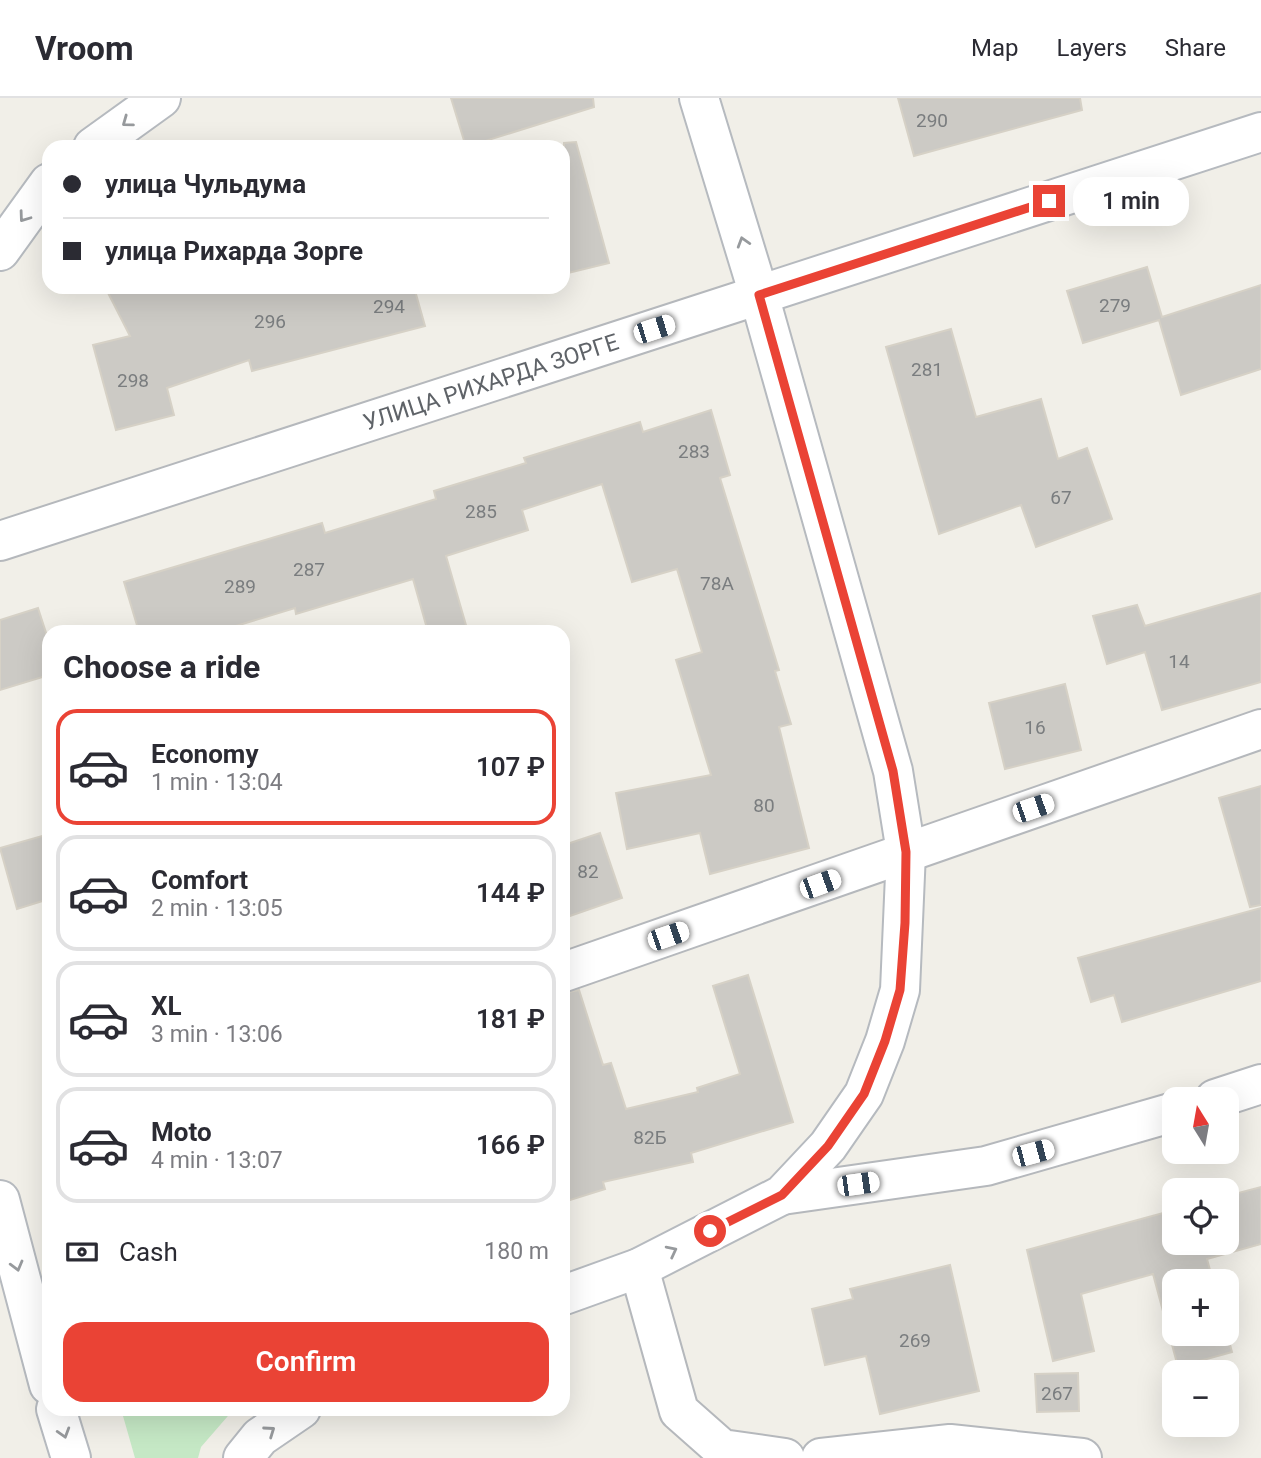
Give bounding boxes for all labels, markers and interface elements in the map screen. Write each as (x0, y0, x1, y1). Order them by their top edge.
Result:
text: Vroom (35, 29, 134, 68)
text: Map (971, 34, 1019, 62)
text: Layers (1057, 34, 1127, 62)
text: Share (1165, 34, 1226, 62)
house number: 290 (916, 109, 948, 132)
one-way arrow (122, 114, 135, 127)
text: улица Чульдума (105, 169, 306, 199)
callout: 1 min (1074, 176, 1189, 226)
route end (1033, 185, 1065, 217)
text: 1 min (1102, 188, 1160, 215)
one-way arrow (20, 209, 33, 222)
text: улица Рихарда Зорге (105, 236, 363, 266)
one-way arrow (736, 237, 751, 249)
house number: 279 (1099, 294, 1131, 317)
house number: 294 (373, 295, 405, 318)
house number: 296 (254, 310, 286, 333)
car (631, 313, 678, 345)
street label: УЛИЦА РИХАРДА ЗОРГЕ (360, 328, 622, 436)
house number: 281 (911, 358, 943, 381)
house number: 298 (117, 369, 149, 392)
house number: 283 (678, 440, 710, 463)
house number: 67 (1050, 486, 1072, 509)
house number: 285 (465, 500, 497, 523)
house number: 287 (293, 558, 325, 581)
house number: 78А (700, 572, 734, 595)
house number: 289 (224, 575, 256, 598)
text: Choose a ride (63, 648, 260, 686)
house number: 14 (1168, 650, 1190, 673)
house number: 16 (1024, 716, 1046, 739)
icon: car (67, 736, 130, 799)
text: Economy (151, 739, 258, 769)
text: 107 ₽ (476, 752, 545, 782)
text: 1 min · 13:04 (151, 769, 283, 796)
car (1010, 791, 1057, 825)
house number: 80 (753, 794, 775, 817)
house number: 82 (577, 860, 599, 883)
icon: car (67, 862, 130, 925)
text: Comfort (151, 865, 248, 895)
car (797, 867, 844, 901)
text: 144 ₽ (476, 878, 545, 908)
text: 2 min · 13:05 (151, 895, 283, 922)
car (645, 919, 692, 953)
icon: car (67, 988, 130, 1051)
text: XL (151, 991, 182, 1021)
text: 181 ₽ (476, 1004, 545, 1034)
text: 3 min · 13:06 (151, 1021, 283, 1048)
north arrow (1162, 1087, 1239, 1164)
map controls (1162, 1087, 1239, 1437)
icon: car (67, 1114, 130, 1177)
text: Moto (151, 1117, 212, 1147)
house number: 82Б (633, 1126, 667, 1149)
text: 166 ₽ (476, 1130, 545, 1160)
car (1010, 1137, 1057, 1169)
text: 4 min · 13:07 (151, 1147, 283, 1174)
car (836, 1171, 881, 1197)
button: locate (1162, 1178, 1239, 1255)
route start (694, 1215, 726, 1247)
icon: cash (63, 1233, 101, 1271)
text: Cash (119, 1237, 178, 1267)
text: 180 m (484, 1238, 549, 1265)
one-way arrow (665, 1246, 677, 1260)
one-way arrow (9, 1260, 24, 1272)
button: + (1162, 1269, 1239, 1346)
button: Confirm (63, 1322, 549, 1402)
house number: 269 (899, 1329, 931, 1352)
button: − (1162, 1360, 1239, 1437)
house number: 267 (1041, 1382, 1073, 1405)
one-way arrow (55, 1427, 70, 1439)
one-way arrow (262, 1427, 275, 1439)

